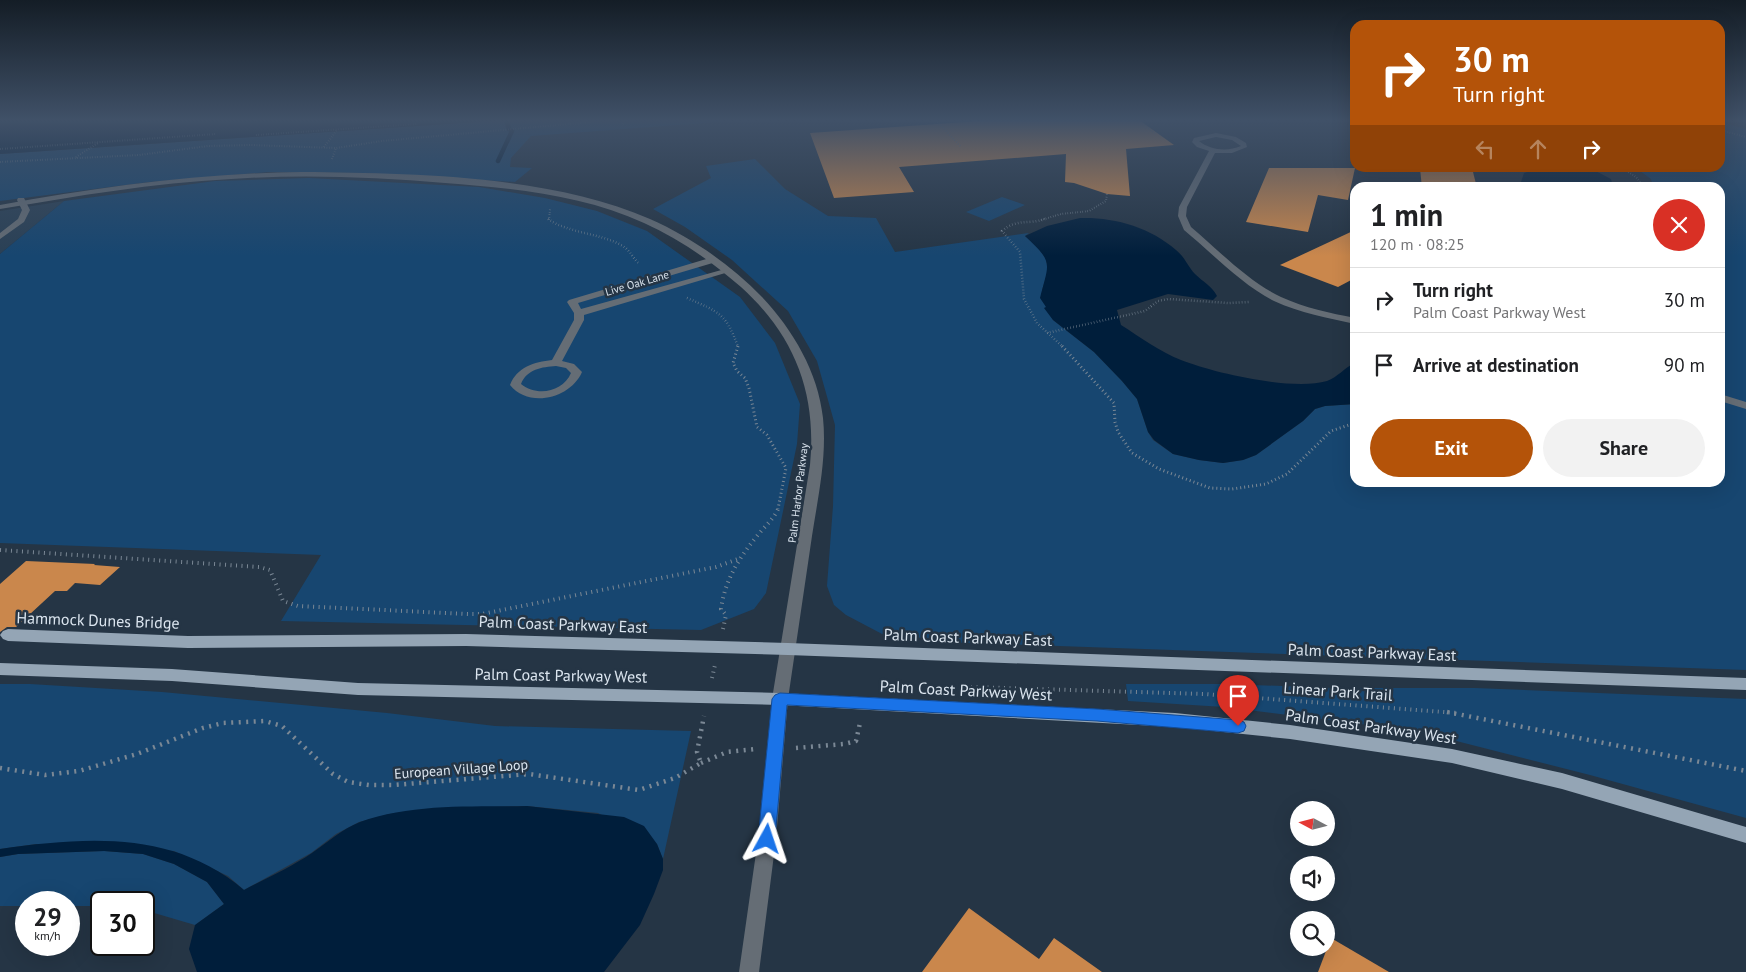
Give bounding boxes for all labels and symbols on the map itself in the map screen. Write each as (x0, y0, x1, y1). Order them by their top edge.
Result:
street label: Live Oak Lane (603, 267, 671, 299)
street label: Palm Harbor Parkway (785, 442, 811, 544)
street label: Hammock Dunes Bridge (16, 607, 180, 633)
street label: Palm Coast Parkway East (478, 611, 648, 637)
street label: Palm Coast Parkway East (883, 624, 1053, 650)
street label: Palm Coast Parkway East (1287, 639, 1457, 665)
street label: Palm Coast Parkway West (475, 663, 648, 687)
street label: Palm Coast Parkway West (879, 675, 1053, 705)
pin (1217, 675, 1259, 726)
street label: Linear Park Trail (1283, 677, 1394, 705)
street label: Palm Coast Parkway West (1284, 704, 1458, 748)
street label: European Village Loop (393, 755, 529, 783)
north arrow (1290, 801, 1335, 846)
position arrow (740, 812, 792, 864)
speed limit sign: 30 (90, 891, 155, 956)

